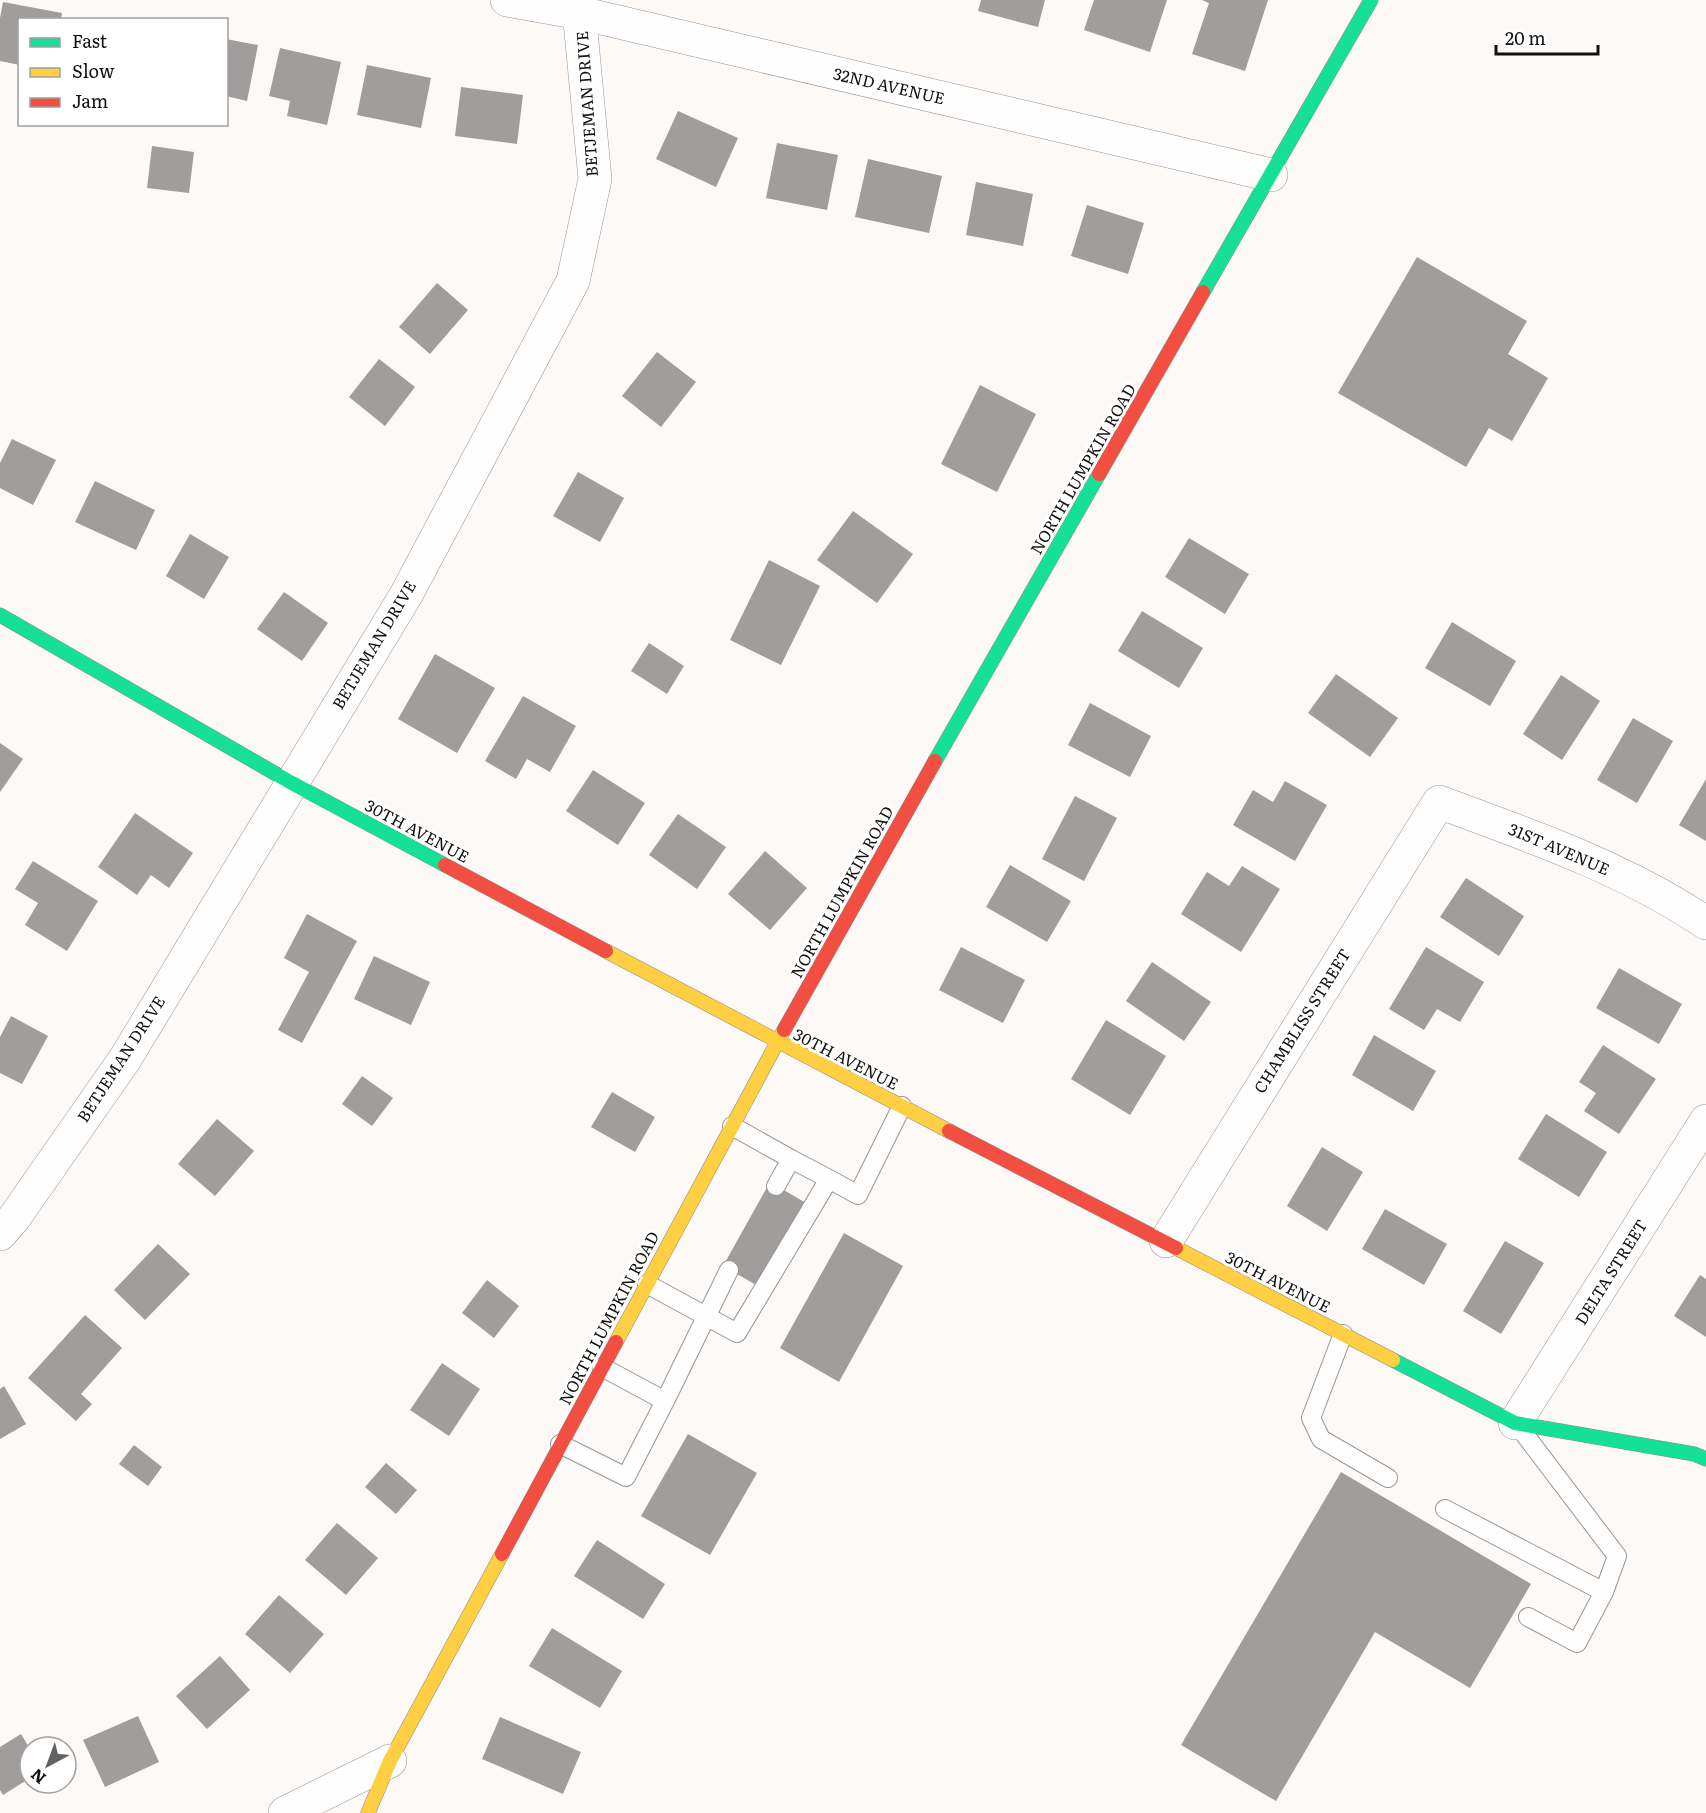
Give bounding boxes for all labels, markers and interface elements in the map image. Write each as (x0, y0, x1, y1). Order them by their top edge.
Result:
legend (18, 18, 228, 126)
scale bar (1496, 18, 1598, 56)
text: 20 m (1505, 24, 1546, 51)
text: Fast (72, 27, 108, 54)
street label: BETJEMAN DRIVE (569, 30, 603, 178)
text: Slow (72, 57, 115, 84)
street label: 32ND AVENUE (831, 61, 947, 109)
text: Jam (72, 87, 108, 114)
street label: NORTH LUMPKIN ROAD (1023, 379, 1141, 558)
street label: BETJEMAN DRIVE (325, 576, 421, 713)
street label: 30TH AVENUE (361, 793, 474, 868)
street label: NORTH LUMPKIN ROAD (784, 801, 899, 982)
street label: 31ST AVENUE (1505, 816, 1614, 880)
street label: CHAMBLISS STREET (1247, 943, 1356, 1097)
street label: BETJEMAN DRIVE (70, 991, 170, 1126)
street label: 30TH AVENUE (790, 1021, 903, 1095)
street label: DELTA STREET (1568, 1214, 1652, 1329)
street label: NORTH LUMPKIN ROAD (552, 1226, 664, 1409)
street label: 30TH AVENUE (1222, 1244, 1335, 1318)
north arrow (18, 1735, 78, 1795)
text: N (25, 1764, 50, 1791)

